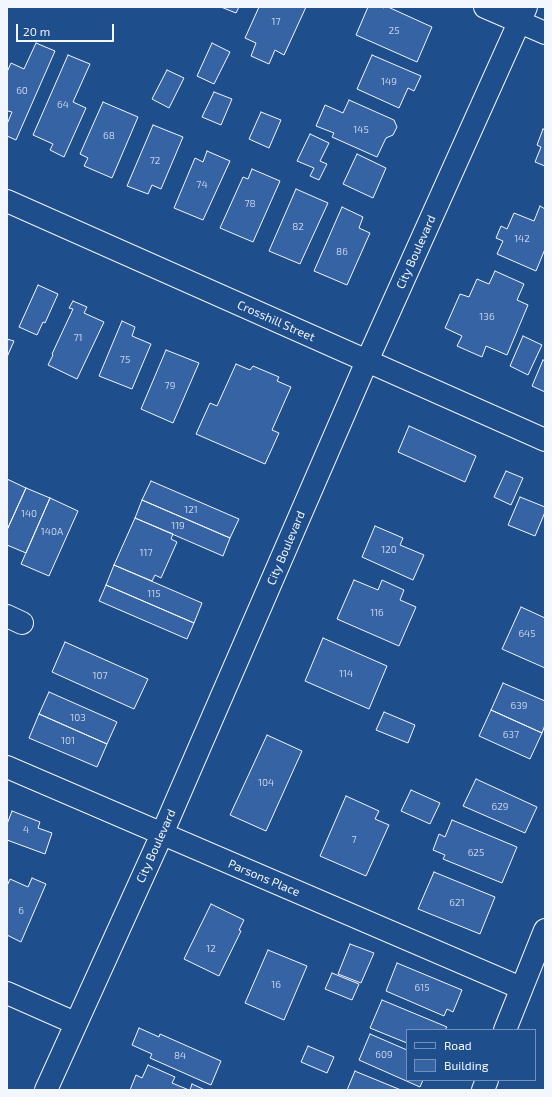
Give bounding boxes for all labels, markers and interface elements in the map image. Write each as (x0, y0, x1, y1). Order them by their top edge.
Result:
scale bar (18, 16, 116, 42)
house number: 17 (271, 16, 281, 28)
text: 20 m (23, 24, 50, 38)
house number: 25 (389, 25, 399, 37)
house number: 149 (381, 76, 397, 88)
house number: 60 (16, 85, 28, 97)
house number: 64 (57, 99, 69, 111)
house number: 145 (353, 124, 369, 136)
house number: 68 (103, 130, 115, 142)
house number: 72 (150, 155, 160, 167)
house number: 74 (196, 179, 208, 191)
house number: 78 (244, 198, 256, 210)
street label: City Boulevard (393, 213, 439, 291)
house number: 82 (292, 221, 304, 233)
house number: 142 (514, 233, 530, 245)
house number: 86 (336, 246, 348, 258)
street label: Crosshill Street (235, 297, 317, 345)
house number: 136 (479, 311, 495, 323)
house number: 71 (73, 332, 83, 344)
house number: 75 (120, 354, 130, 366)
house number: 79 (165, 380, 175, 392)
house number: 121 (184, 504, 198, 516)
house number: 140 (21, 508, 37, 520)
street label: City Boulevard (264, 509, 308, 587)
house number: 119 (171, 520, 185, 532)
house number: 140A (41, 526, 63, 538)
house number: 120 (381, 544, 397, 556)
house number: 117 (139, 547, 153, 559)
house number: 115 (147, 588, 161, 600)
house number: 116 (370, 607, 384, 619)
house number: 645 (518, 628, 536, 640)
house number: 114 (339, 668, 353, 680)
house number: 107 (92, 670, 108, 682)
house number: 639 (511, 700, 527, 712)
house number: 103 (70, 712, 86, 724)
house number: 637 (503, 729, 519, 741)
house number: 101 (61, 735, 75, 747)
house number: 104 (258, 777, 274, 789)
house number: 629 (491, 801, 509, 813)
street label: City Boulevard (133, 807, 179, 885)
house number: 4 (23, 824, 29, 836)
house number: 7 (351, 834, 357, 846)
house number: 625 (468, 847, 484, 859)
street label: Parsons Place (226, 856, 302, 900)
house number: 621 (449, 897, 465, 909)
house number: 6 (18, 905, 24, 917)
house number: 12 (206, 943, 216, 955)
house number: 16 (271, 979, 281, 991)
house number: 615 (414, 982, 430, 994)
legend (406, 1029, 536, 1081)
text: Road (444, 1038, 472, 1052)
house number: 609 (375, 1049, 393, 1061)
house number: 84 (174, 1050, 186, 1062)
text: Building (444, 1058, 488, 1072)

